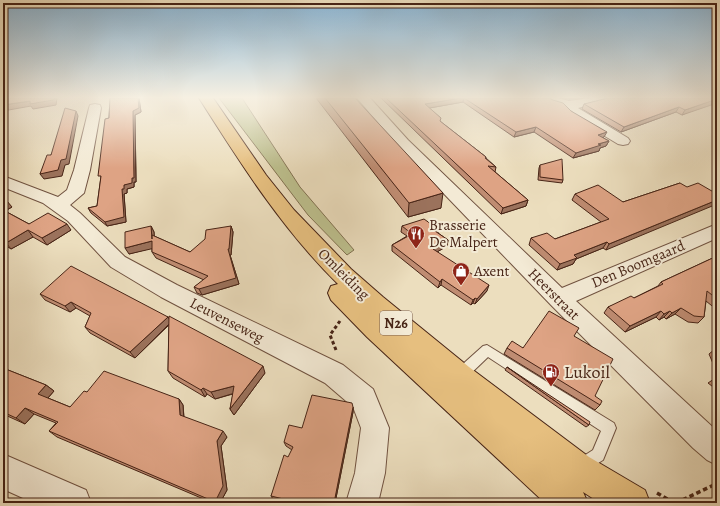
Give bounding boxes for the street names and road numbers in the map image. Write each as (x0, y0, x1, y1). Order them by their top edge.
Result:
street label: Den Boomgaard (588, 235, 689, 293)
street label: Omleiding (314, 244, 375, 305)
street label: Heerstraat (524, 264, 584, 324)
street label: Leuvenseweg (186, 293, 268, 348)
road number: N26 (380, 311, 412, 335)

